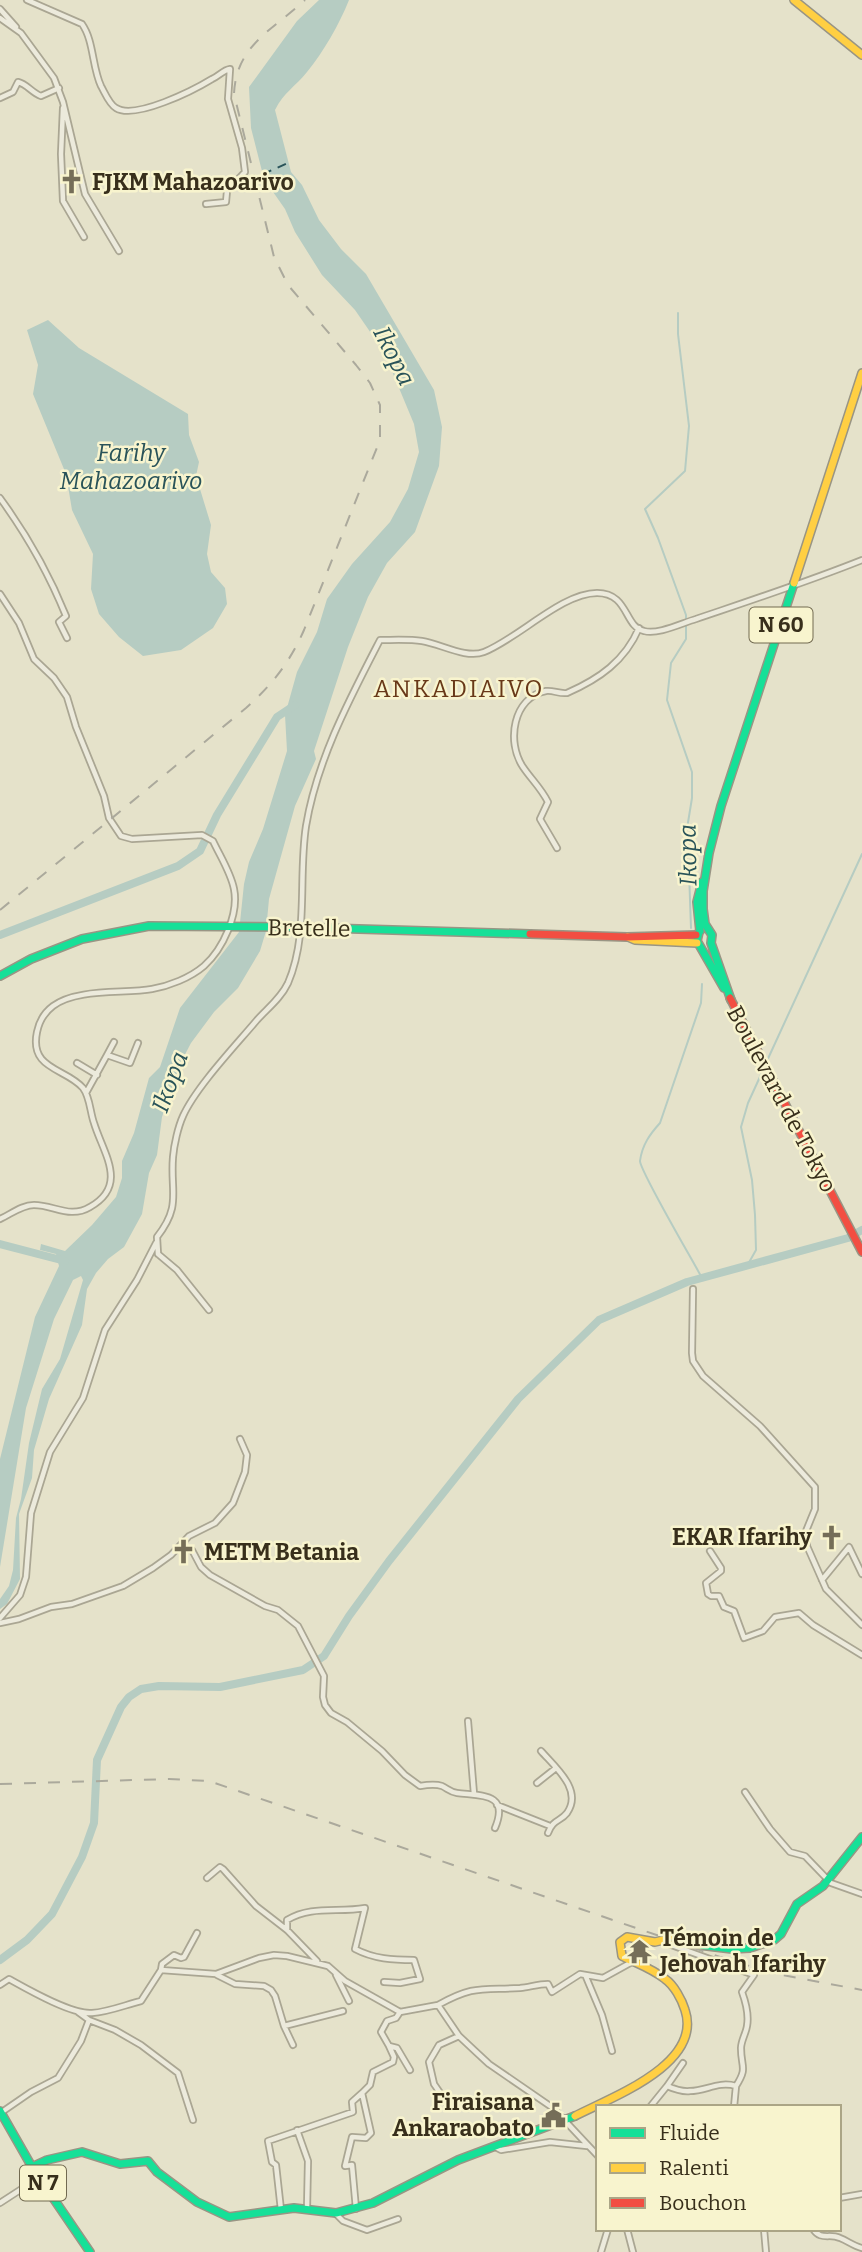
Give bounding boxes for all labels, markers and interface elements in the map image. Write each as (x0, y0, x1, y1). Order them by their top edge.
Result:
church icon: FJKM Mahazoarivo (58, 168, 86, 196)
place label: FJKM Mahazoarivo (92, 168, 294, 196)
water label: Ikopa (367, 322, 421, 390)
water label: Farihy Mahazoarivo (60, 439, 202, 495)
road number: N 60 (750, 608, 812, 642)
district label: ANKADIAIVO (374, 675, 544, 703)
water label: Ikopa (673, 824, 703, 886)
street label: Bretelle (267, 913, 351, 943)
street label: Boulevard de Tokyo (721, 1001, 843, 1197)
water label: Ikopa (146, 1048, 194, 1116)
place label: EKAR Ifarihy (672, 1523, 812, 1551)
church icon: EKAR Ifarihy (818, 1523, 846, 1551)
church icon: METM Betania (170, 1538, 198, 1566)
place label: METM Betania (204, 1538, 359, 1566)
place label: Témoin de Jehovah Ifarihy (658, 1924, 826, 1978)
temple icon: Témoin de Jehovah Ifarihy (626, 1937, 654, 1965)
place label: Firaisana Ankaraobato (392, 2088, 534, 2142)
public building icon: Firaisana Ankaraobato (540, 2101, 568, 2129)
legend (596, 2105, 841, 2231)
text: Fluide (659, 2120, 720, 2146)
text: Ralenti (659, 2155, 729, 2181)
road number: N 7 (20, 2166, 66, 2200)
text: Bouchon (659, 2190, 746, 2216)

